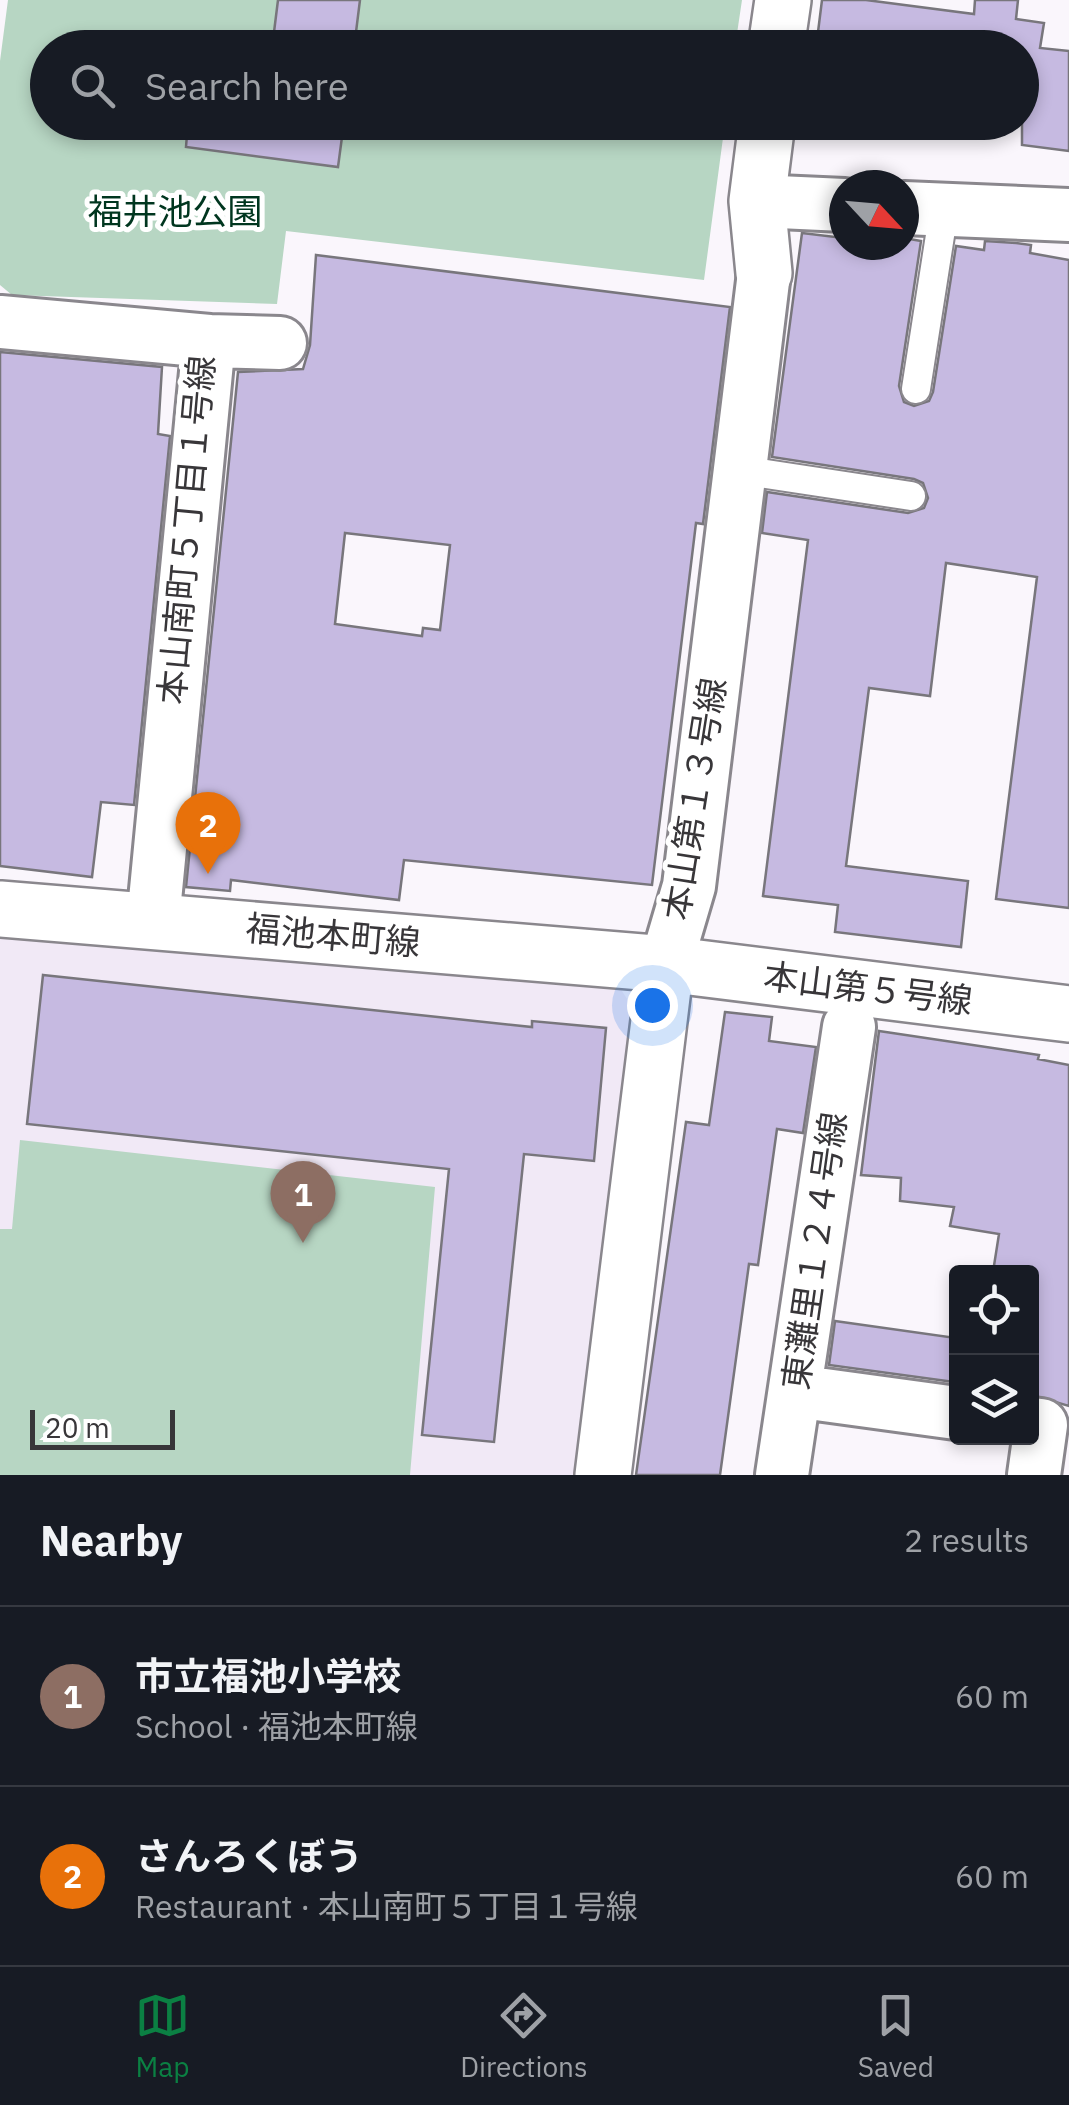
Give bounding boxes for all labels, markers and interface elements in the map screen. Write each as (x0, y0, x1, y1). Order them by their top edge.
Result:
search box (30, 30, 1039, 140)
icon: search (65, 58, 120, 113)
text: Search here (145, 61, 349, 110)
north arrow (829, 170, 919, 260)
park label: 福井池公園 (87, 188, 263, 234)
street label: 本山南町５丁目１号線 (148, 354, 224, 706)
street label: 本山第１３号線 (652, 674, 736, 923)
pin: 2 (176, 792, 240, 874)
street label: 福池本町線 (244, 904, 422, 966)
street label: 本山第５号線 (761, 952, 975, 1024)
your location (627, 980, 678, 1031)
street label: 東灘里１２４号線 (772, 1109, 856, 1393)
pin: 1 (270, 1160, 336, 1243)
map controls (949, 1265, 1039, 1445)
button: locate (949, 1265, 1039, 1355)
button: layers (949, 1355, 1039, 1445)
scale bar (30, 1405, 175, 1450)
text: 20 m (45, 1409, 110, 1446)
text: Nearby (40, 1513, 182, 1568)
text: 2 results (904, 1519, 1029, 1561)
text: 市立福池小学校 (135, 1651, 401, 1700)
text: 1 (63, 1675, 82, 1717)
text: 60 m (955, 1675, 1029, 1717)
text: School · 福池本町線 (135, 1705, 418, 1747)
text: さんろくぼう (135, 1831, 363, 1880)
text: 2 (63, 1855, 82, 1897)
text: 60 m (955, 1855, 1029, 1897)
text: Restaurant · 本山南町５丁目１号線 (135, 1885, 638, 1927)
tab: Map (135, 1988, 190, 2085)
tab: Directions (460, 1988, 588, 2085)
tab: Saved (858, 1988, 934, 2085)

